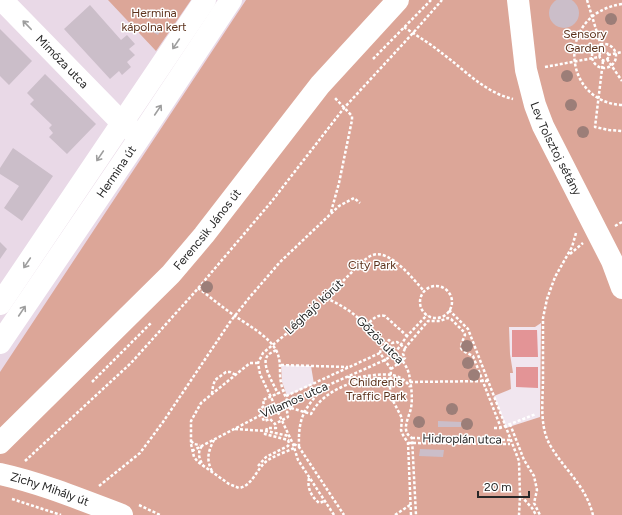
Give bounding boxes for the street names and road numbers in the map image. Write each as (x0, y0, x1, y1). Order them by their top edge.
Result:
street label: Mimóza utca (33, 32, 91, 91)
street label: Lev Tolsztoj sétány (527, 100, 585, 198)
street label: Hermina út (94, 143, 139, 200)
street label: Ferencsik János út (171, 186, 244, 273)
street label: Léghajó körút (282, 276, 346, 337)
street label: Gőzös utca (353, 313, 407, 367)
street label: Villamos utca (258, 379, 330, 421)
street label: Hidroplán utca (422, 431, 502, 447)
street label: Zichy Mihály út (9, 470, 91, 509)

